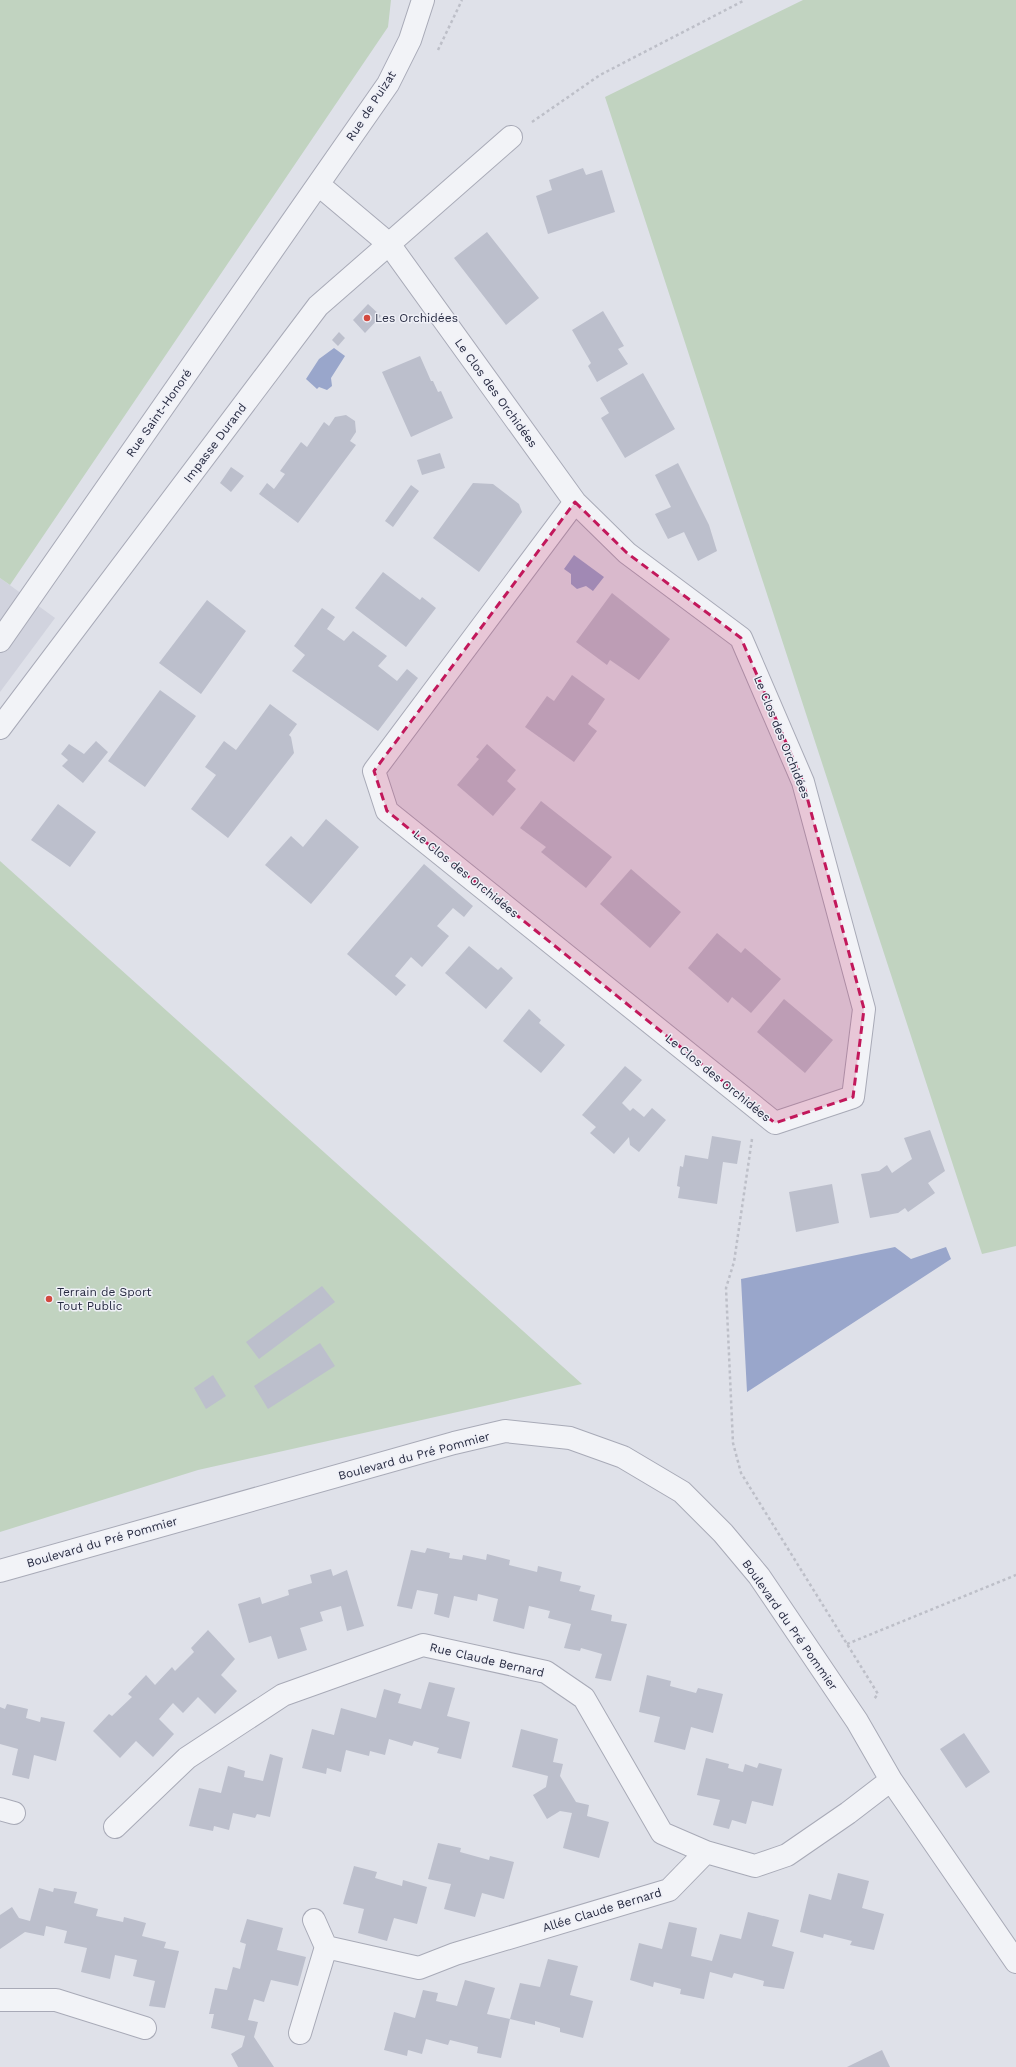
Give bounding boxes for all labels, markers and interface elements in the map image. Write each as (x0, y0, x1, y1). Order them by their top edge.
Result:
street label: Rue de Puizat (343, 68, 399, 144)
place label: Les Orchidées (375, 311, 458, 325)
marker: Les Orchidées (362, 313, 372, 323)
street label: Le Clos des Orchidées (452, 336, 540, 450)
street label: Rue Saint-Honoré (123, 366, 195, 460)
street label: Impasse Durand (181, 401, 249, 485)
street label: Le Clos des Orchidées (751, 674, 813, 800)
street label: Le Clos des Orchidées (411, 827, 521, 921)
street label: Le Clos des Orchidées (663, 1031, 773, 1125)
place label: Terrain de Sport Tout Public (57, 1285, 151, 1313)
marker: Terrain de Sport Tout Public (44, 1294, 54, 1304)
street label: Boulevard du Pré Pommier (337, 1429, 491, 1483)
street label: Boulevard du Pré Pommier (25, 1514, 179, 1570)
street label: Boulevard du Pré Pommier (739, 1557, 841, 1693)
street label: Rue Claude Bernard (428, 1640, 546, 1680)
street label: Allée Claude Bernard (541, 1885, 663, 1935)

